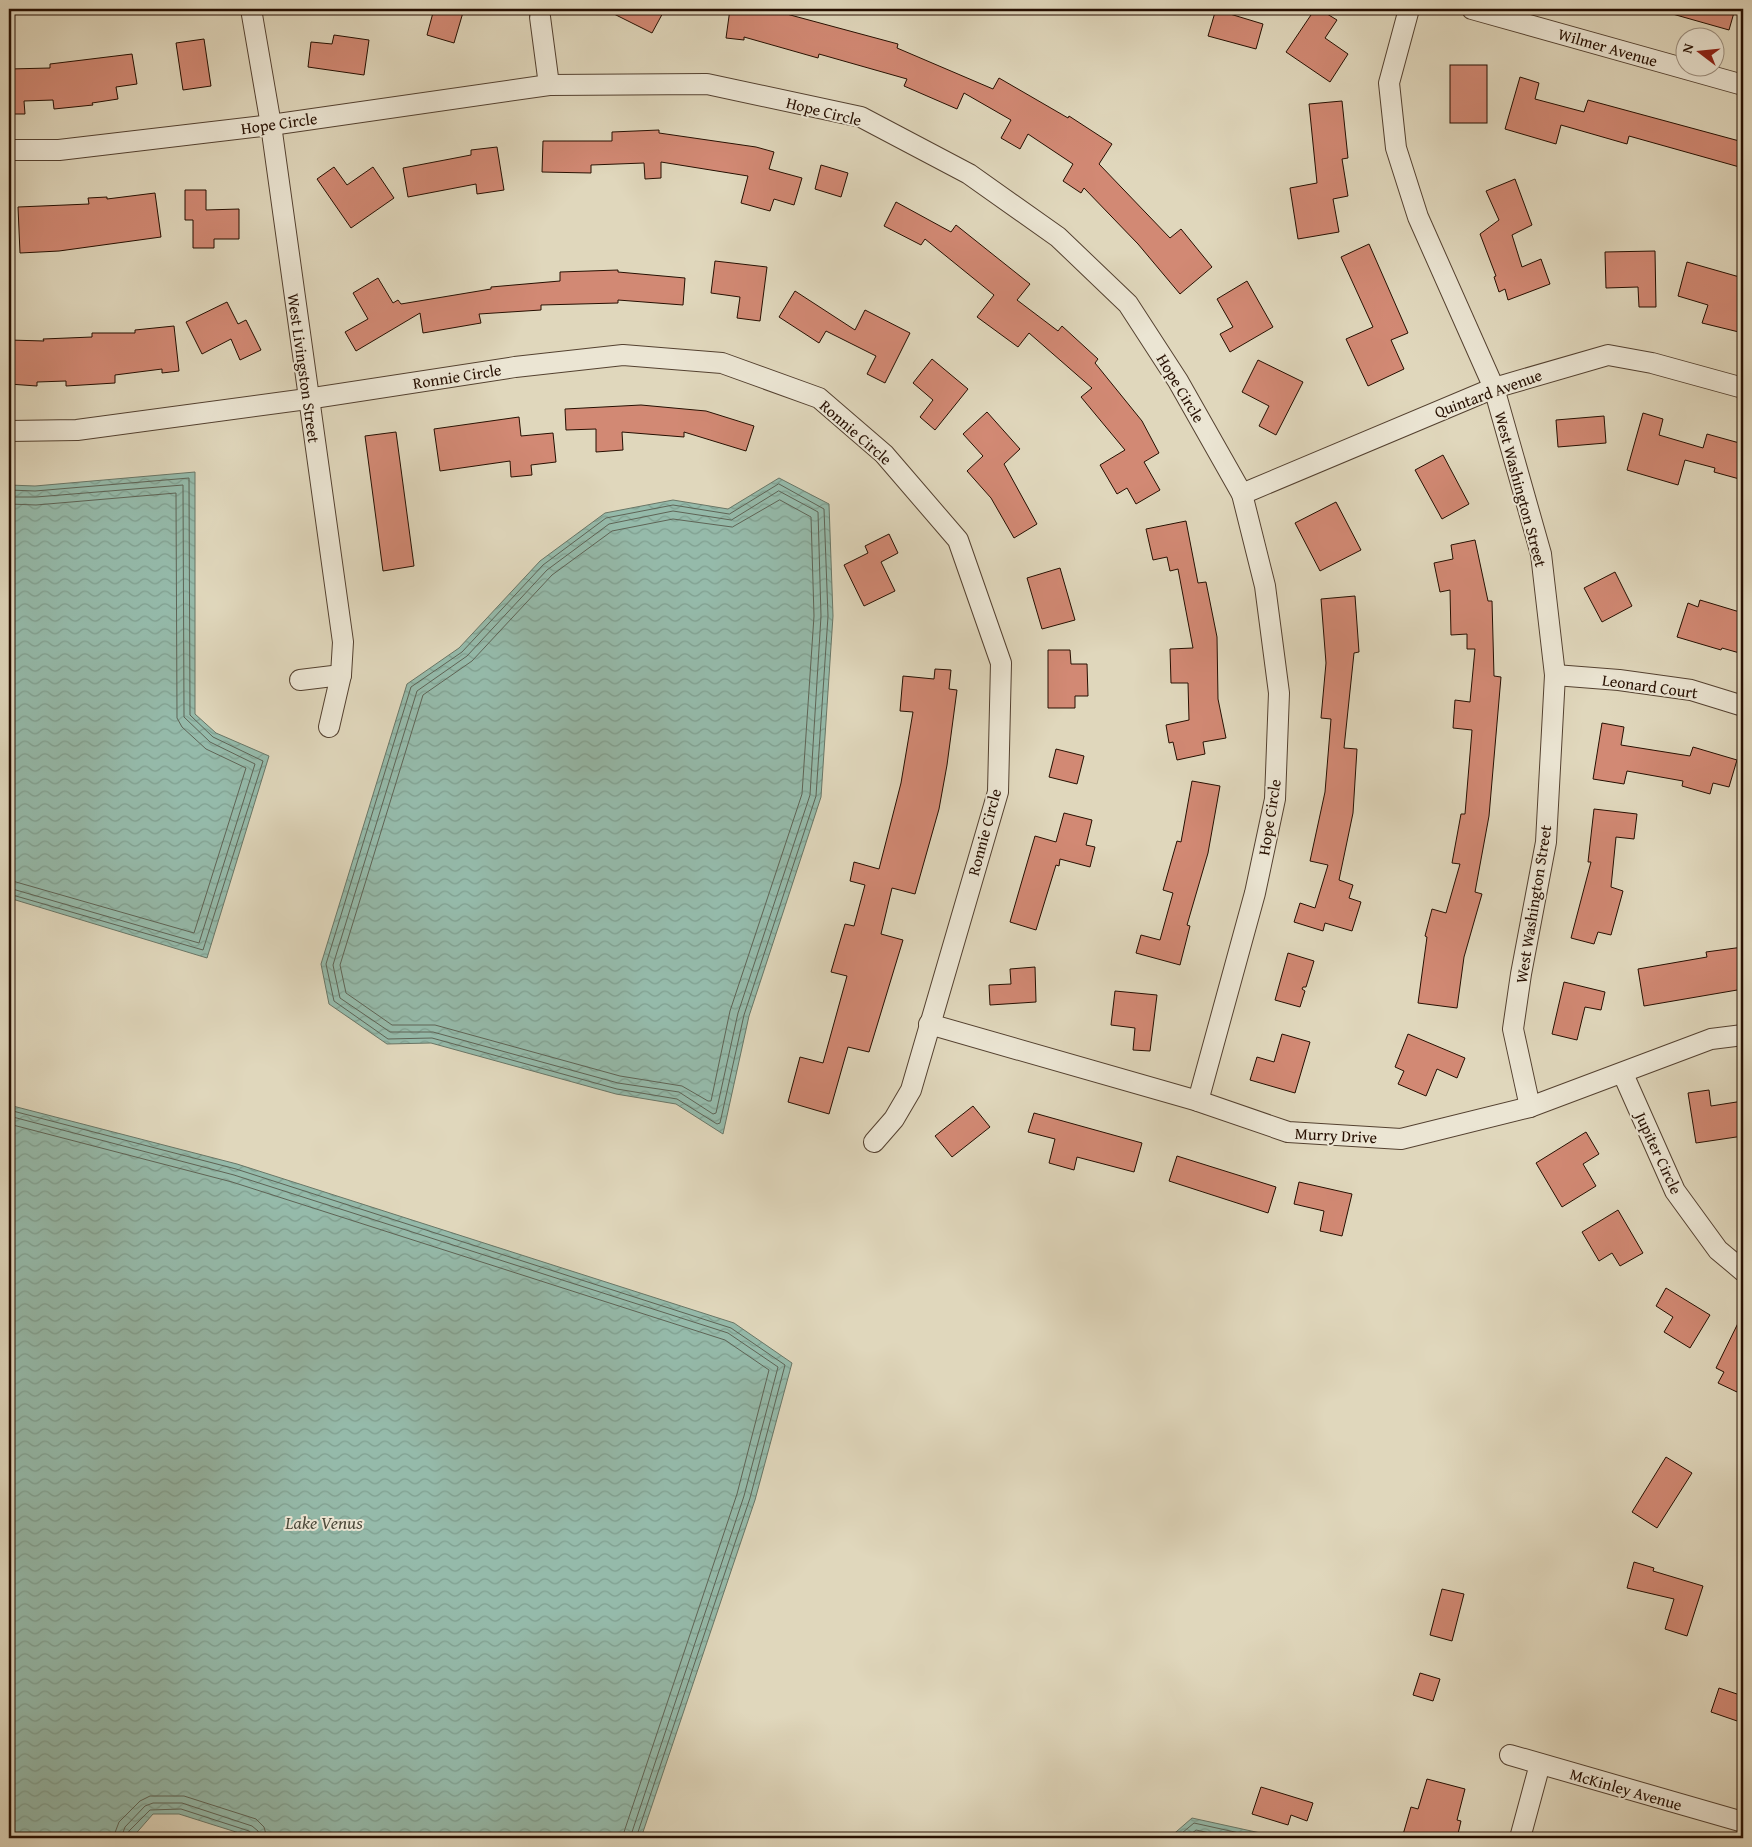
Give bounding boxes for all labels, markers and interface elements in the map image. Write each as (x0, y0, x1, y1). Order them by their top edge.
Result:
street label: Wilmer Avenue (1555, 21, 1661, 73)
north arrow (1674, 28, 1724, 78)
text: N (1677, 41, 1699, 56)
street label: Hope Circle (784, 90, 864, 132)
street label: Hope Circle (239, 106, 319, 140)
street label: West Livingston Street (282, 292, 326, 445)
street label: Hope Circle (1151, 349, 1211, 427)
street label: Ronnie Circle (411, 357, 503, 395)
street label: Quintard Avenue (1431, 362, 1545, 424)
street label: Ronnie Circle (814, 394, 898, 470)
street label: West Washington Street (1489, 409, 1553, 570)
street label: Leonard Court (1601, 667, 1700, 705)
street label: Hope Circle (1251, 777, 1287, 857)
street label: Ronnie Circle (961, 786, 1007, 878)
street label: West Washington Street (1509, 823, 1557, 985)
street label: Jupiter Circle (1629, 1106, 1689, 1198)
street label: Murry Drive (1294, 1121, 1378, 1149)
water label: Lake Venus (284, 1509, 363, 1536)
street label: McKinley Avenue (1567, 1762, 1685, 1816)

